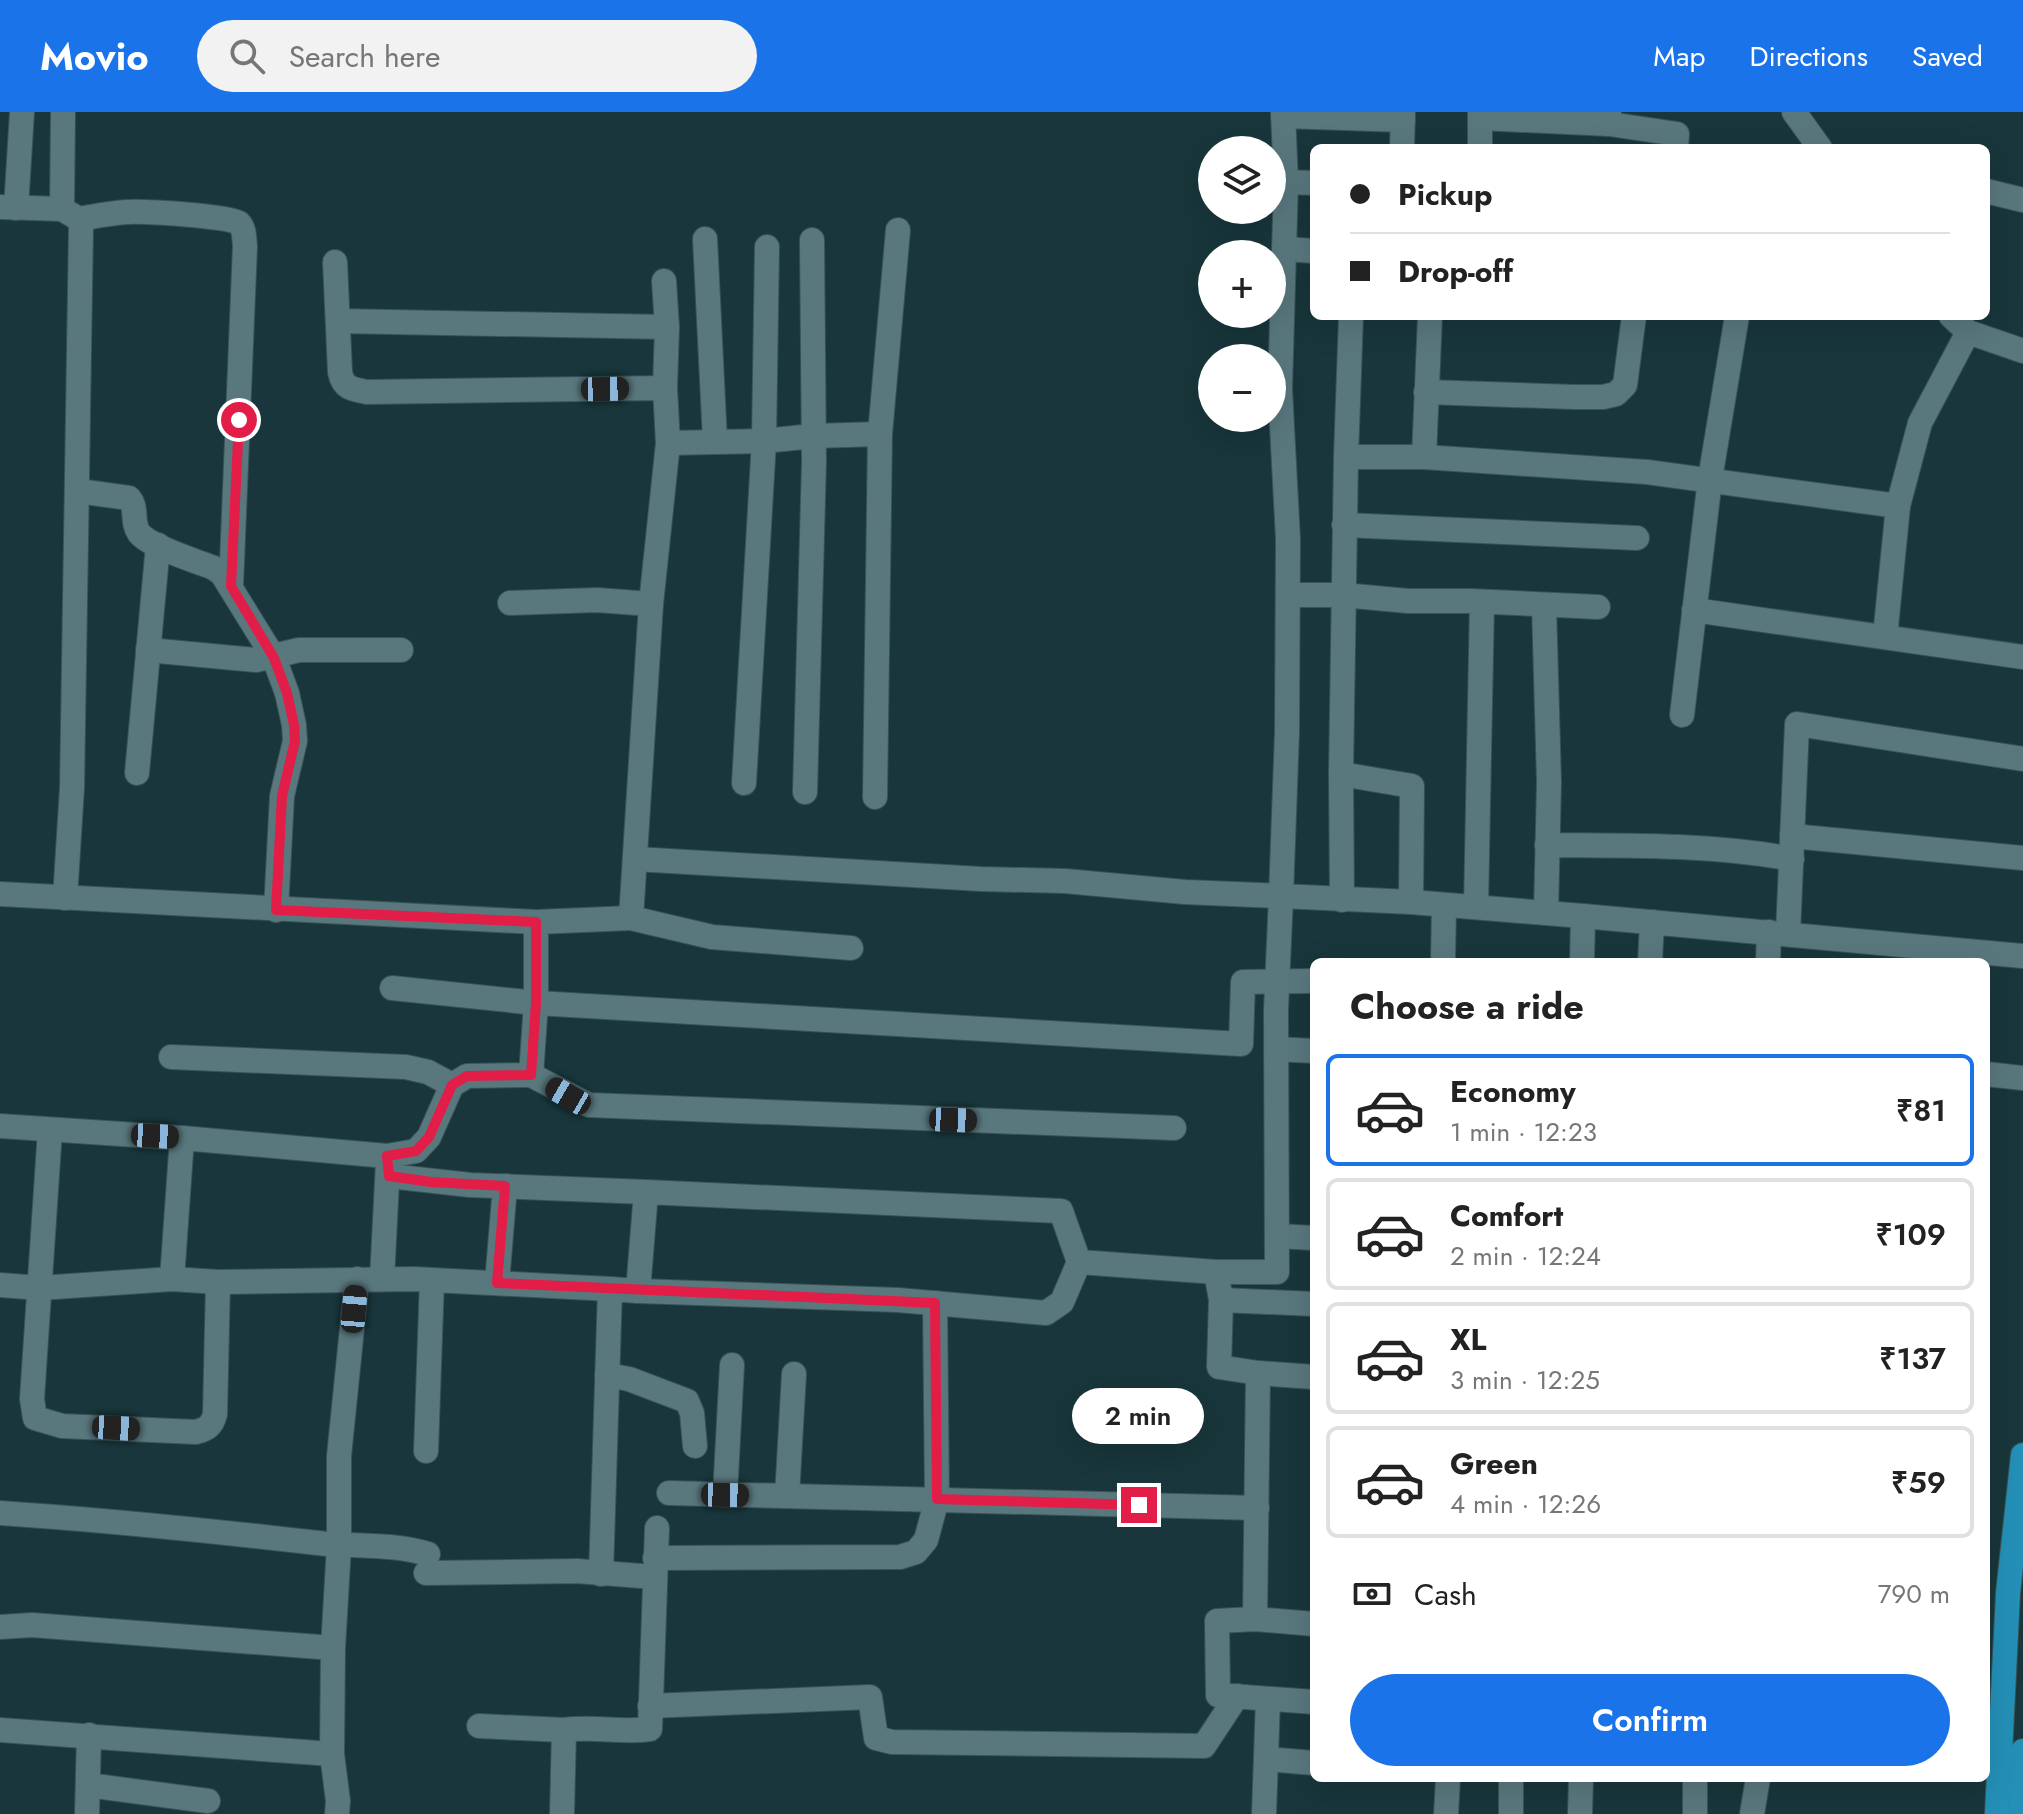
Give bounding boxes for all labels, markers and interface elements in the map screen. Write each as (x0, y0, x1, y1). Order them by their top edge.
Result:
search box (197, 20, 757, 92)
text: Movio (40, 29, 149, 84)
icon: search (225, 34, 269, 78)
text: Search here (289, 35, 440, 78)
text: Map (1653, 36, 1705, 77)
text: Directions (1749, 36, 1868, 77)
text: Saved (1912, 36, 1983, 77)
map controls (1198, 136, 1286, 432)
button: layers (1198, 136, 1286, 224)
text: Pickup (1398, 173, 1493, 216)
button: + (1198, 240, 1286, 328)
text: Drop-off (1398, 250, 1513, 293)
button: − (1198, 344, 1286, 432)
car (581, 377, 629, 401)
route start (221, 402, 257, 438)
text: Choose a ride (1350, 980, 1584, 1032)
text: Economy (1450, 1070, 1576, 1113)
car (541, 1074, 595, 1118)
icon: car (1354, 1074, 1426, 1146)
text: ₹81 (1896, 1089, 1946, 1132)
car (929, 1107, 977, 1133)
text: 1 min · 12:23 (1450, 1113, 1597, 1151)
car (130, 1123, 180, 1149)
text: Comfort (1450, 1194, 1563, 1237)
icon: car (1354, 1198, 1426, 1270)
text: ₹109 (1876, 1213, 1946, 1256)
text: 2 min · 12:24 (1450, 1237, 1601, 1275)
car (340, 1284, 368, 1334)
text: XL (1450, 1318, 1486, 1361)
icon: car (1354, 1322, 1426, 1394)
text: ₹137 (1879, 1337, 1946, 1380)
text: 3 min · 12:25 (1450, 1361, 1600, 1399)
callout: 2 min (1073, 1389, 1205, 1445)
text: 2 min (1105, 1397, 1171, 1435)
car (91, 1415, 141, 1441)
text: Green (1450, 1442, 1538, 1485)
icon: car (1354, 1446, 1426, 1518)
text: ₹59 (1891, 1461, 1946, 1504)
car (701, 1483, 749, 1507)
text: 4 min · 12:26 (1450, 1485, 1601, 1523)
route end (1121, 1487, 1157, 1523)
icon: cash (1350, 1572, 1394, 1616)
text: Cash (1414, 1573, 1477, 1616)
text: 790 m (1878, 1575, 1950, 1613)
button: Confirm (1350, 1674, 1950, 1766)

